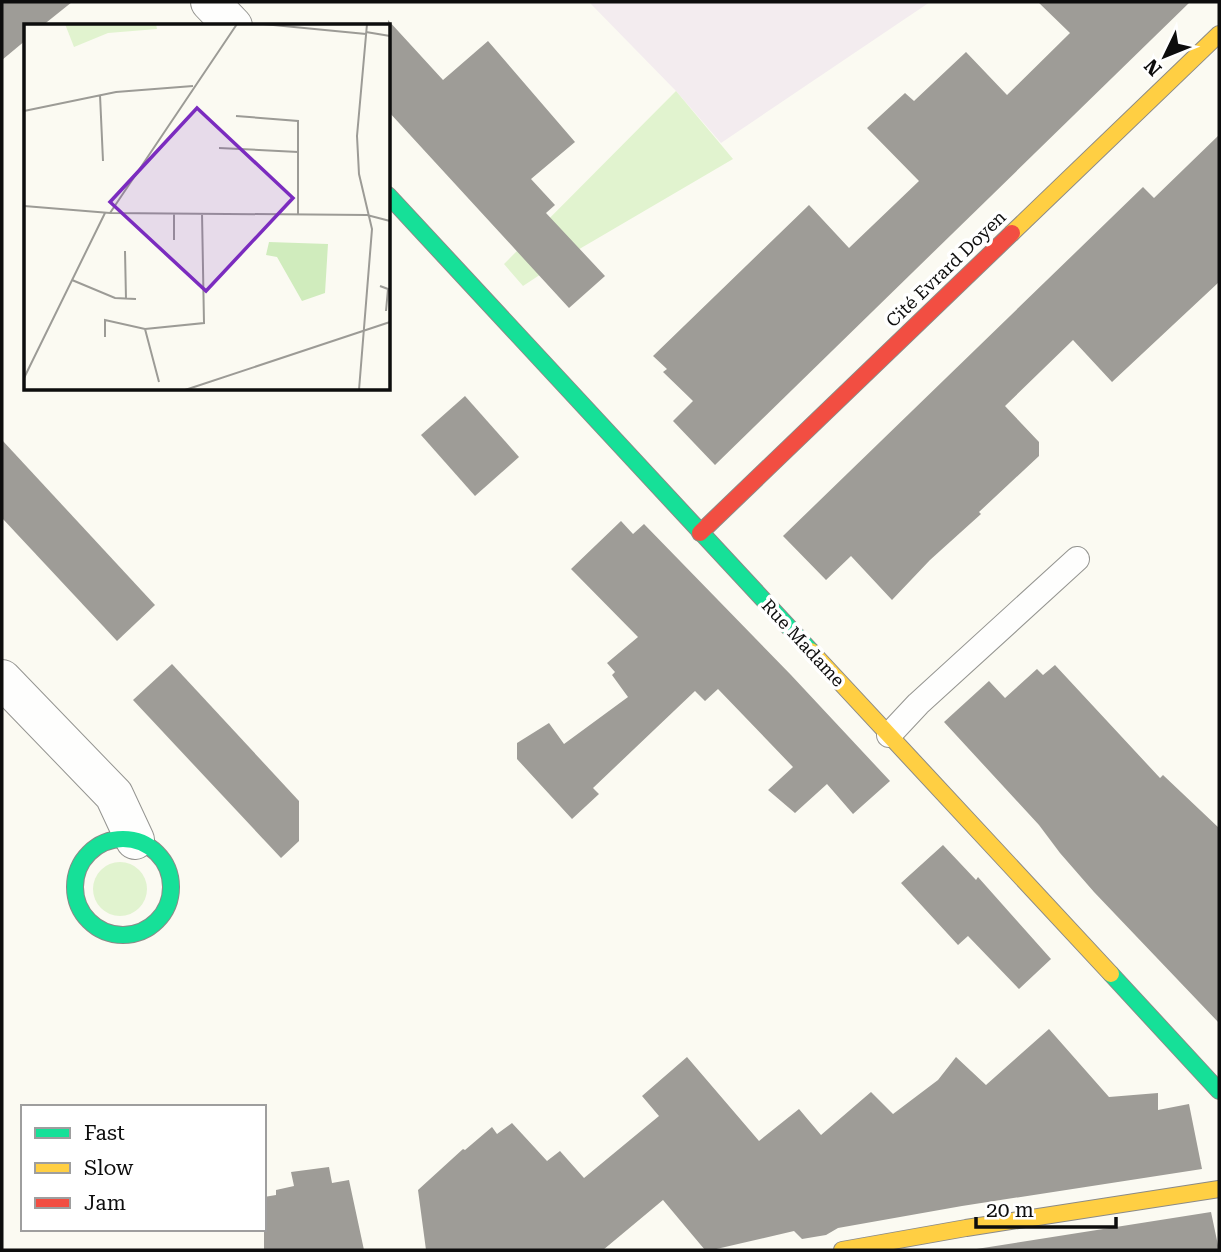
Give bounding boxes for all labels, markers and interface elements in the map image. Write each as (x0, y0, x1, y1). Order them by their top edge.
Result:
north arrow (1130, 21, 1200, 91)
inset map (24, 24, 390, 390)
text: N (1139, 54, 1166, 80)
street label: Cité Evrard Doyen (881, 206, 1010, 331)
street label: Rue Madame (758, 595, 849, 691)
legend (21, 1105, 266, 1231)
text: Fast (84, 1121, 125, 1145)
text: Slow (84, 1156, 134, 1180)
scale bar (976, 1186, 1116, 1230)
text: Jam (84, 1191, 126, 1215)
text: 20 m (986, 1198, 1034, 1222)

